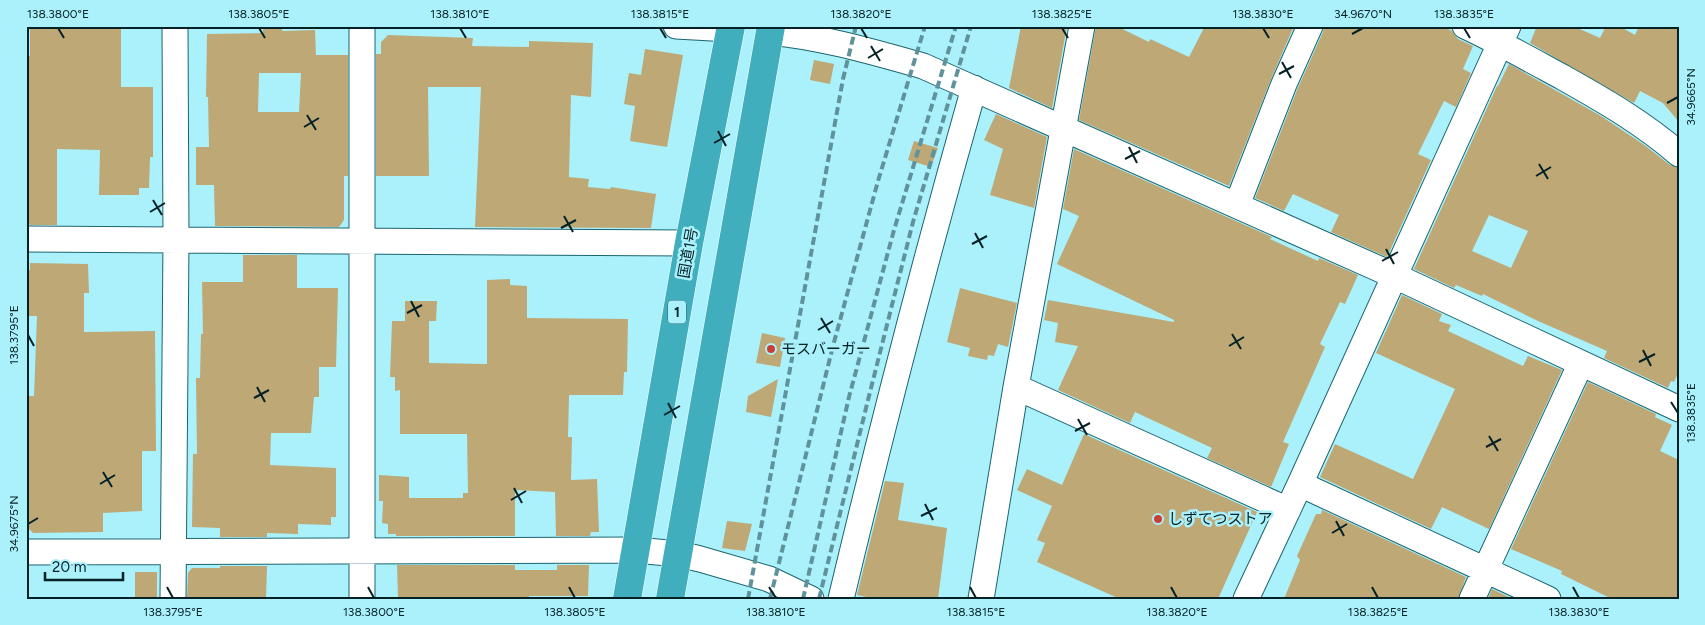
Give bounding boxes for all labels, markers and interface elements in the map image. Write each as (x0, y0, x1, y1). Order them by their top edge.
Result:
text: 138.3800°E (27, 7, 89, 21)
text: 138.3805°E (228, 7, 290, 21)
text: 138.3810°E (430, 7, 490, 21)
text: 138.3815°E (631, 7, 689, 21)
text: 138.3820°E (830, 7, 892, 21)
text: 138.3825°E (1032, 7, 1092, 21)
text: 138.3830°E (1233, 7, 1294, 21)
text: 34.9670°N (1334, 7, 1392, 21)
text: 138.3835°E (1434, 7, 1494, 21)
text: 34.9665°N (1684, 68, 1698, 126)
street label: 国道1号 (675, 226, 701, 280)
road number: 1 (668, 300, 686, 324)
text: 138.3795°E (7, 305, 21, 365)
place label: モスバーガー (781, 340, 871, 358)
marker: モスバーガー (765, 343, 777, 355)
text: 138.3835°E (1684, 383, 1698, 443)
text: 34.9675°N (7, 495, 21, 553)
place label: しずてつストア (1168, 510, 1272, 528)
marker: しずてつストア (1152, 513, 1164, 525)
scale bar (45, 550, 122, 582)
text: 20 m (52, 558, 86, 576)
text: 138.3795°E (143, 605, 203, 619)
text: 138.3800°E (343, 605, 405, 619)
text: 138.3805°E (544, 605, 606, 619)
text: 138.3810°E (746, 605, 806, 619)
text: 138.3815°E (947, 605, 1005, 619)
text: 138.3820°E (1146, 605, 1208, 619)
text: 138.3825°E (1348, 605, 1408, 619)
text: 138.3830°E (1549, 605, 1610, 619)

